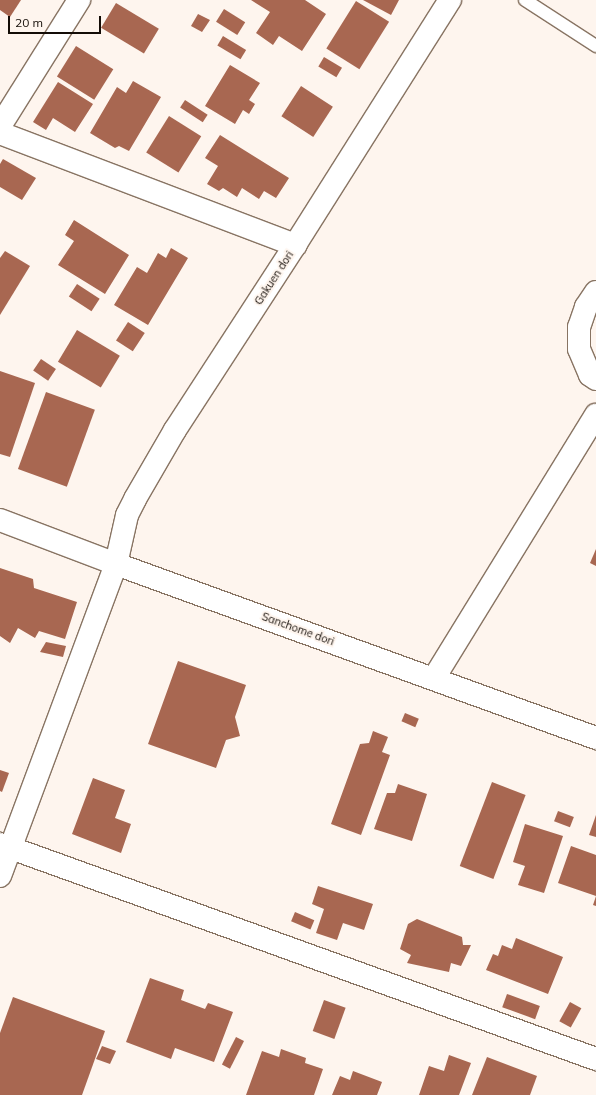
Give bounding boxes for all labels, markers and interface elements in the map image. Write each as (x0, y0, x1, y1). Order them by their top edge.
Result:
scale bar (10, 8, 103, 34)
text: 20 m (15, 15, 43, 30)
street label: Gakuen dori (252, 249, 296, 307)
street label: Sanchome dori (260, 610, 336, 648)

